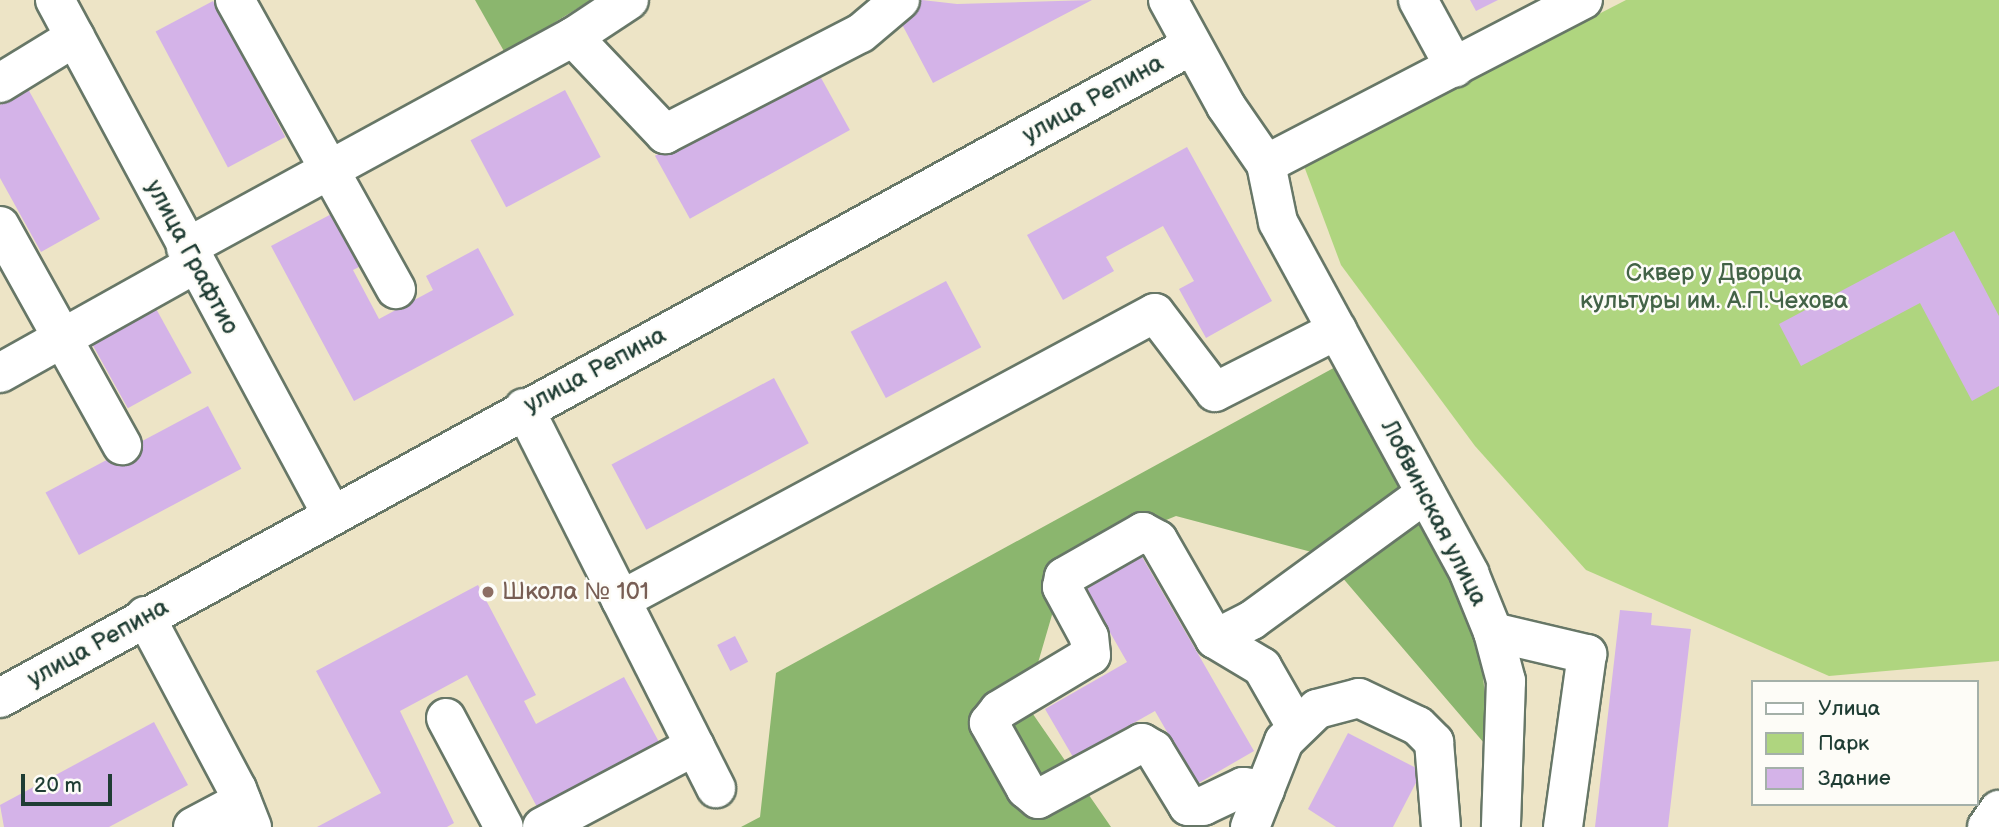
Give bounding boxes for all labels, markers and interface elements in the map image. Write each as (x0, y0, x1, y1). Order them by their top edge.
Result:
street label: улица Репина (1018, 48, 1168, 150)
street label: улица Графтио (139, 175, 245, 339)
park label: Сквер у Дворца культуры им. А.П.Чехова (1580, 259, 1848, 315)
street label: улица Репина (519, 321, 671, 419)
street label: Лобвинская улица (1375, 415, 1493, 611)
place label: Школа № 101 (502, 578, 649, 606)
marker: Школа № 101 (480, 584, 496, 600)
street label: улица Репина (23, 592, 173, 694)
legend (1750, 680, 1978, 806)
text: Улица (1818, 696, 1880, 721)
text: Парк (1818, 731, 1869, 756)
scale bar (24, 760, 116, 804)
text: Здание (1818, 766, 1891, 791)
text: 20 m (34, 773, 82, 798)

